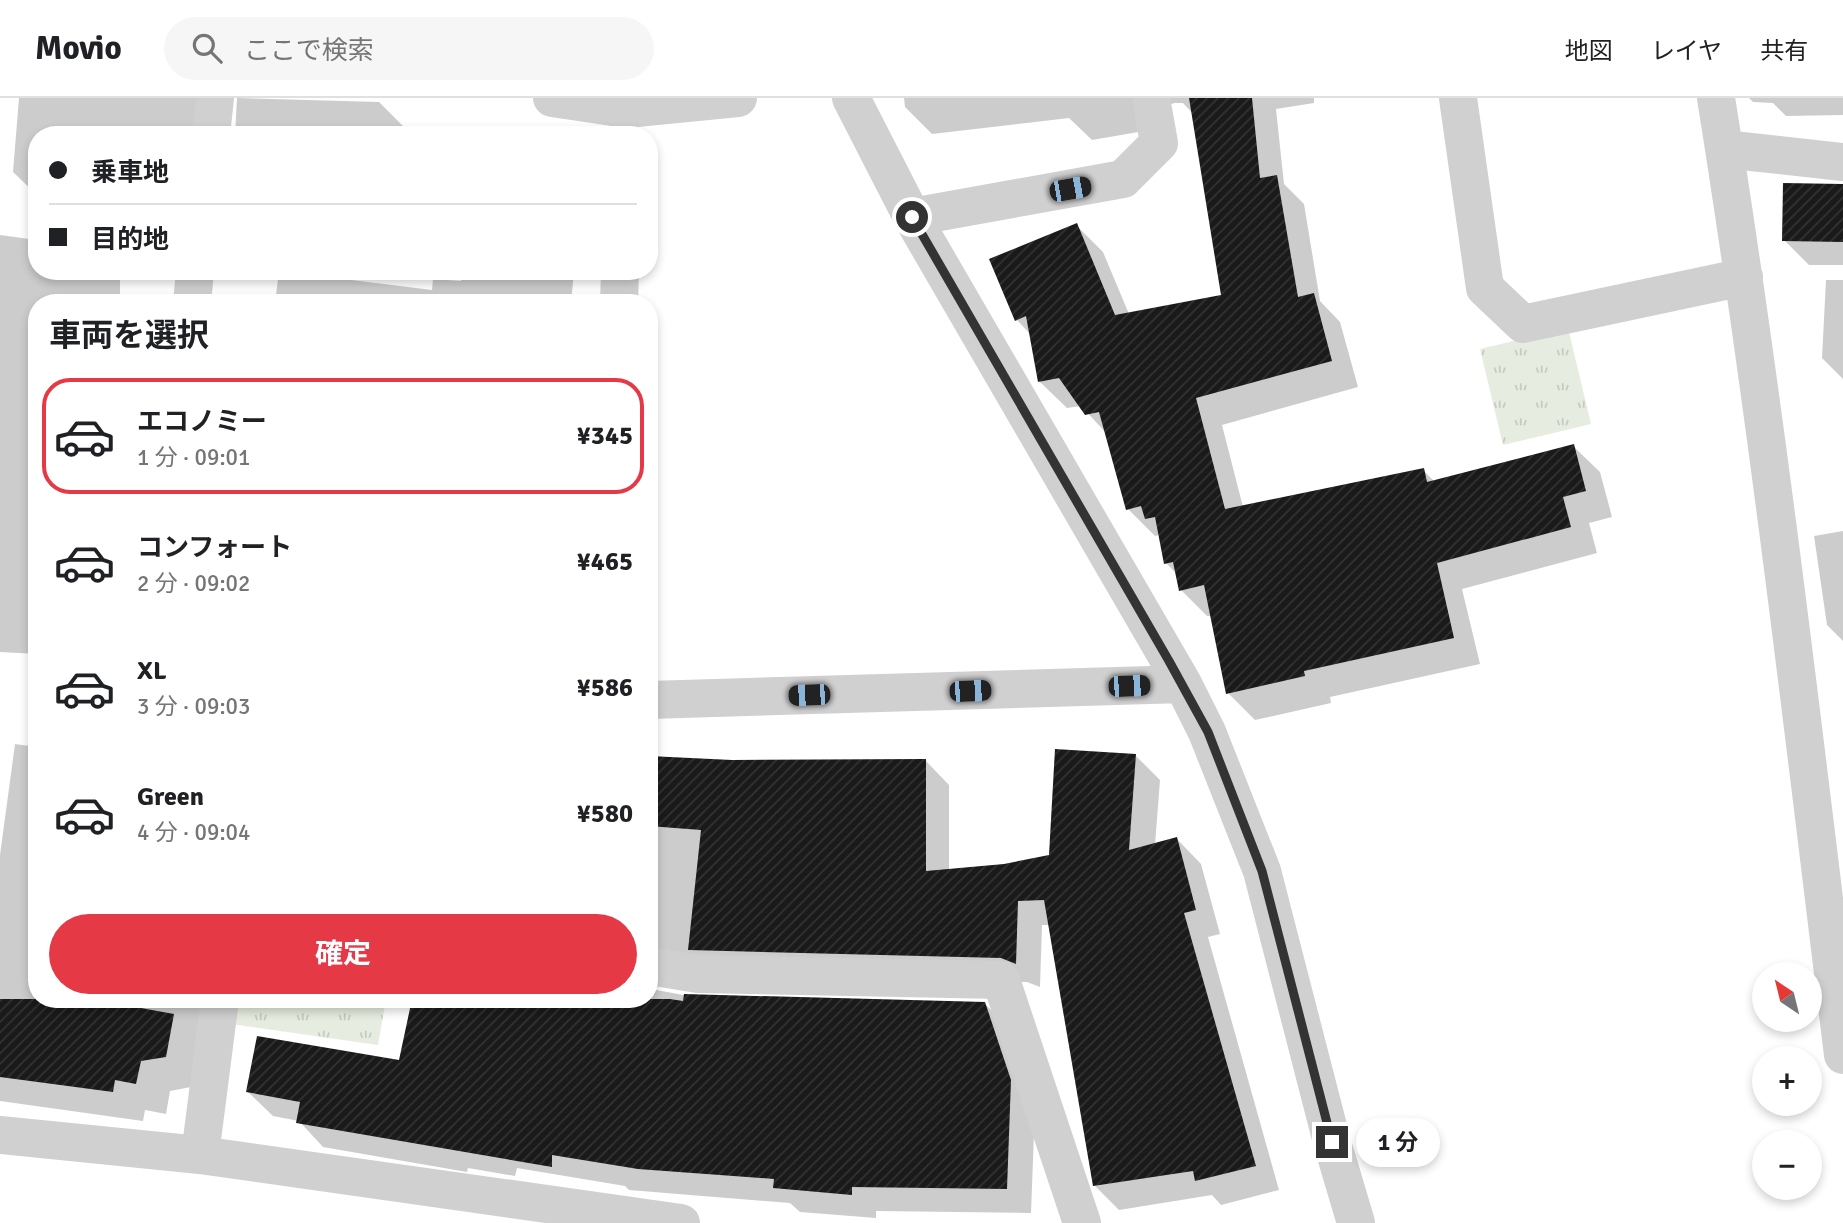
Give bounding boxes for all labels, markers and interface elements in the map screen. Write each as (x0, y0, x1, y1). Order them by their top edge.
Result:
search box (164, 17, 654, 80)
text: Movio (35, 28, 122, 69)
icon: search (188, 29, 226, 67)
text: ここで検索 (244, 35, 374, 67)
text: 地図 (1565, 36, 1613, 66)
text: レイヤ (1651, 36, 1722, 66)
text: 共有 (1760, 36, 1808, 66)
text: 乗車地 (91, 157, 169, 189)
car (1048, 175, 1093, 203)
route start (896, 201, 928, 233)
text: 目的地 (91, 224, 169, 256)
text: 車両を選択 (49, 316, 209, 355)
icon: car (53, 405, 116, 468)
text: エコノミー (137, 406, 267, 438)
text: ¥345 (577, 420, 633, 452)
text: 1 分 · 09:01 (137, 443, 250, 472)
icon: car (53, 531, 116, 594)
text: コンフォート (137, 532, 292, 564)
text: ¥465 (577, 546, 633, 578)
text: 2 分 · 09:02 (137, 569, 250, 598)
text: XL (137, 655, 167, 687)
icon: car (53, 657, 116, 720)
text: ¥586 (577, 672, 633, 704)
car (1108, 675, 1151, 697)
car (949, 680, 992, 702)
car (788, 684, 831, 706)
text: 3 分 · 09:03 (137, 692, 250, 721)
text: Green (137, 781, 204, 813)
icon: car (53, 783, 116, 846)
text: ¥580 (577, 798, 633, 830)
text: 4 分 · 09:04 (137, 818, 250, 847)
button: 確定 (49, 914, 637, 994)
north arrow (1752, 962, 1822, 1032)
map controls (1752, 962, 1822, 1200)
button: + (1752, 1046, 1822, 1116)
callout: 1 分 (1356, 1118, 1440, 1166)
route end (1316, 1126, 1348, 1158)
text: 1 分 (1378, 1128, 1418, 1157)
button: − (1752, 1130, 1822, 1200)

